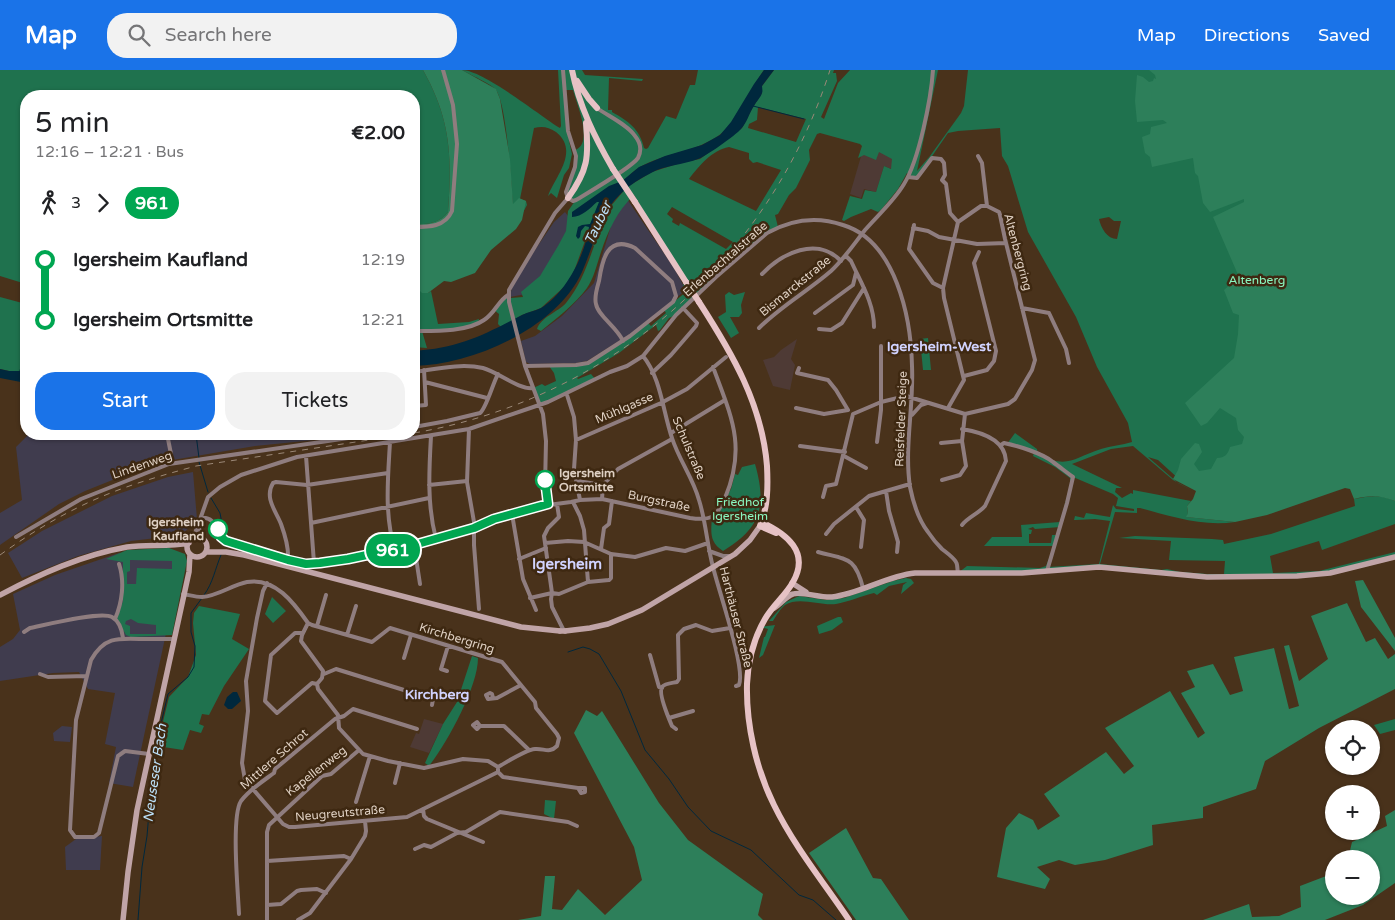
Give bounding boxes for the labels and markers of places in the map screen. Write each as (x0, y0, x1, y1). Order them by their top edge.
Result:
place label: Igersheim Ortsmitte (559, 466, 615, 494)
marker: Igersheim Ortsmitte (535, 470, 555, 490)
place label: Igersheim Kaufland (148, 515, 204, 543)
marker: Igersheim Kaufland (208, 519, 228, 539)

